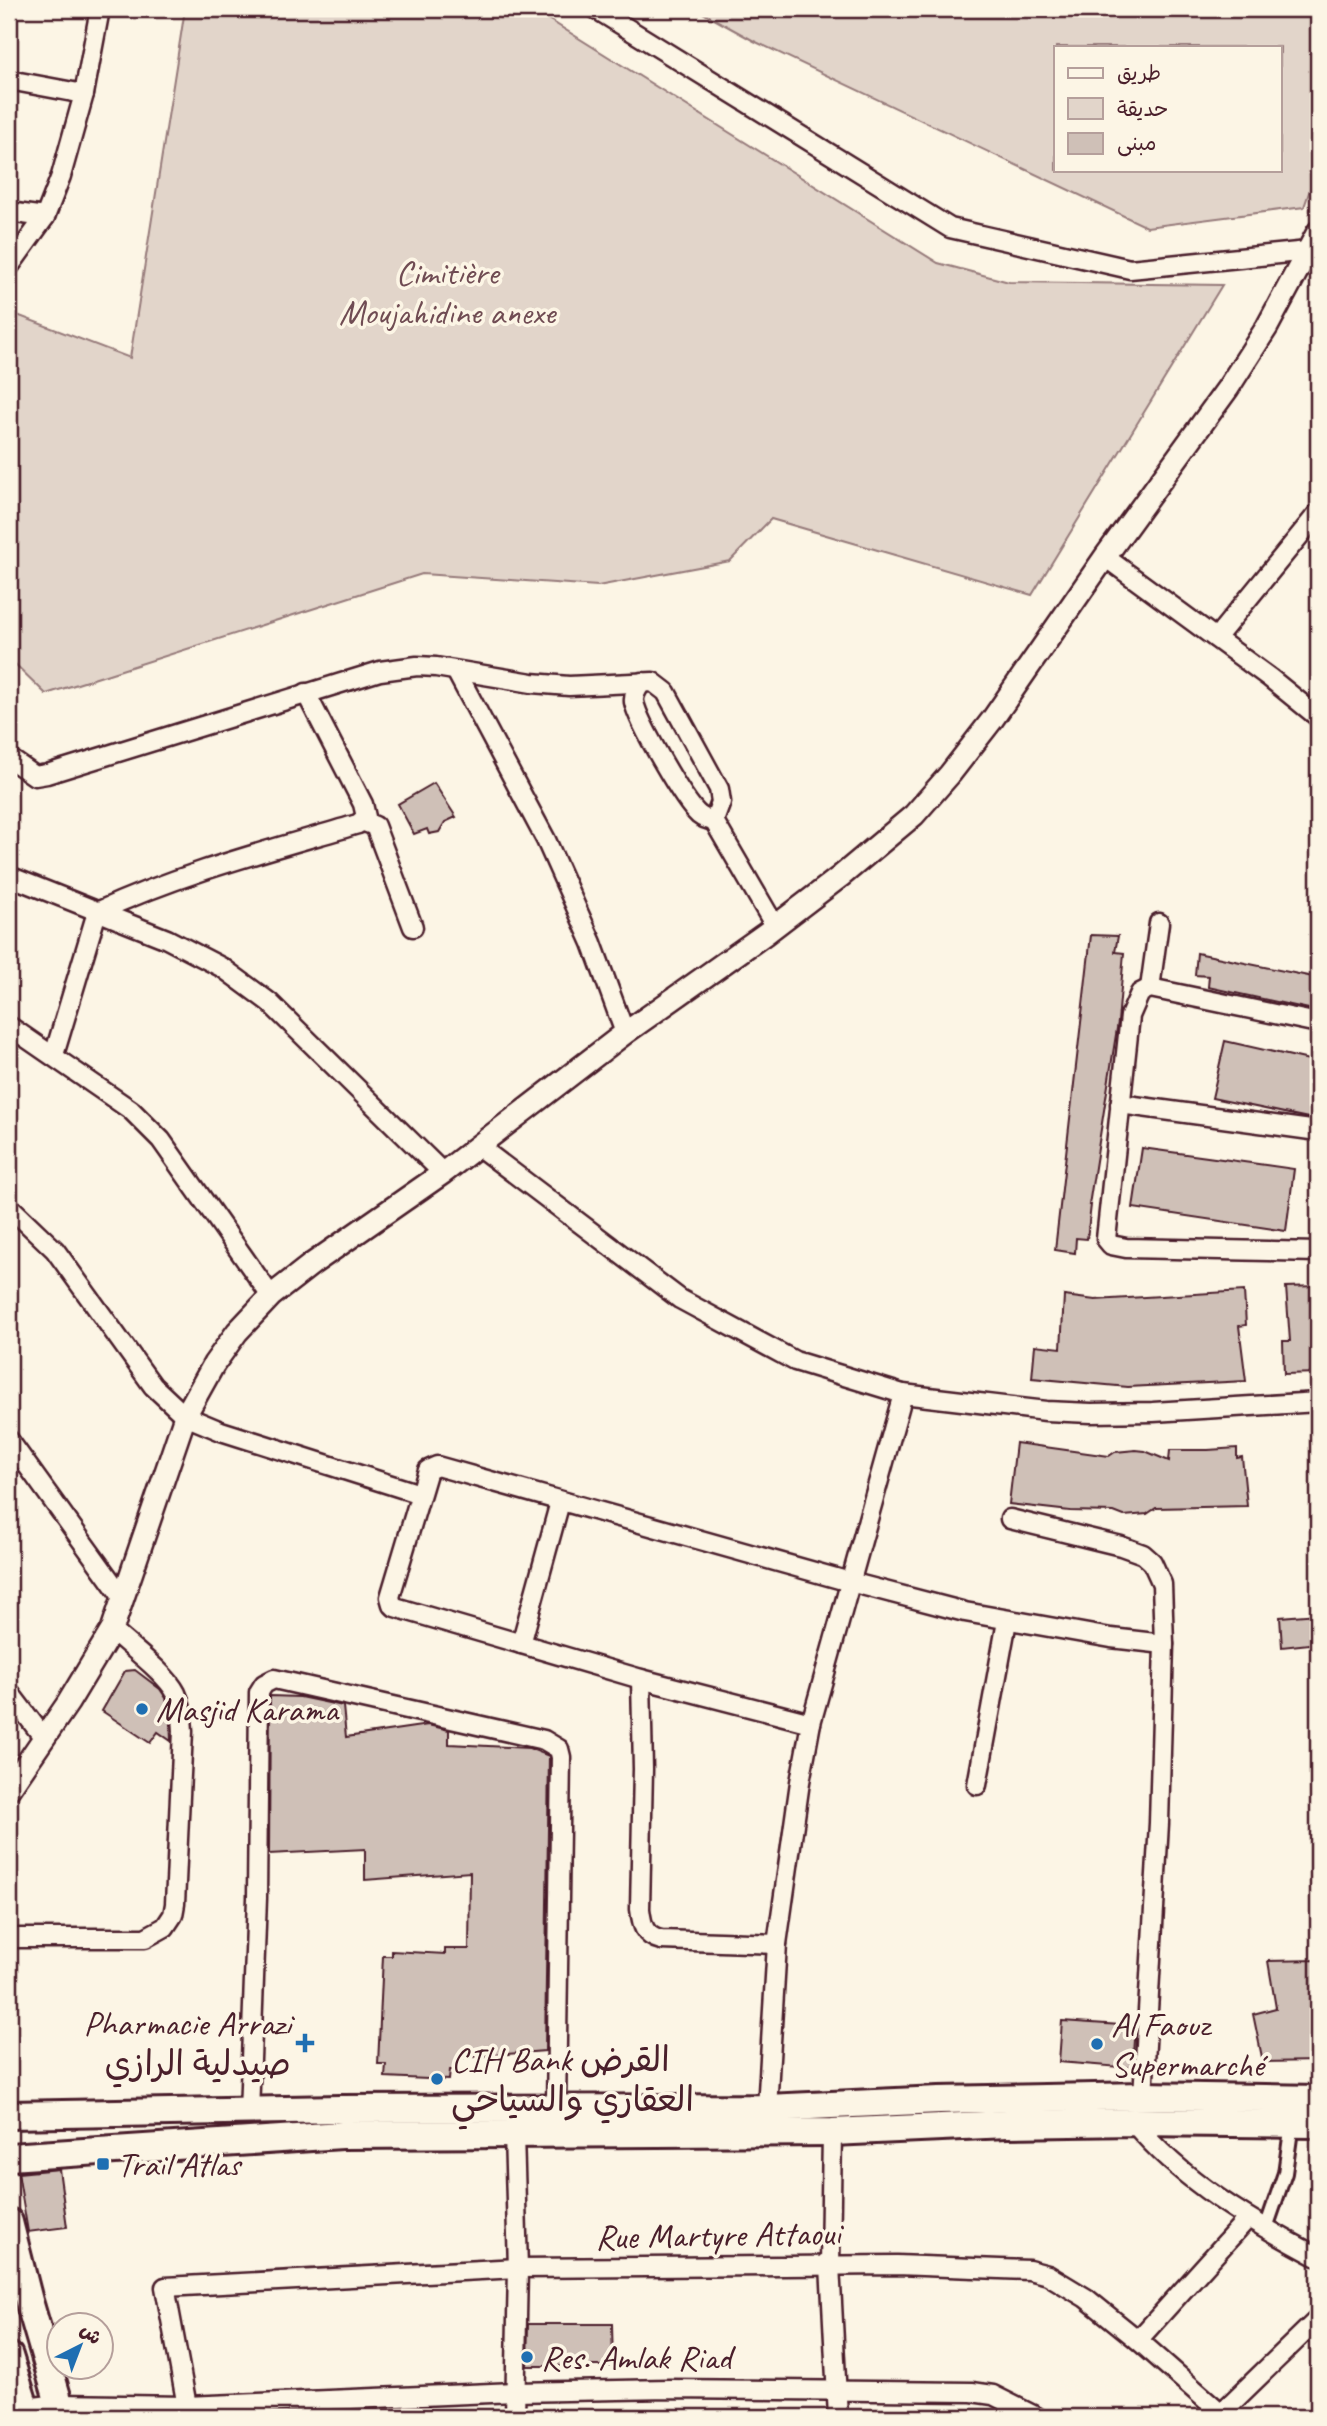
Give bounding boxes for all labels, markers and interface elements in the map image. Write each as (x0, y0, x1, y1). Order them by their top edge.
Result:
legend (1054, 46, 1282, 172)
text: طريق (1117, 60, 1161, 86)
text: حديقة (1117, 96, 1168, 122)
text: مبنى (1117, 130, 1156, 157)
park label: Cimitière Moujahidine anexe (339, 250, 558, 335)
place label: Masjid Karama (156, 1687, 340, 1732)
marker: Masjid Karama (134, 1701, 150, 1717)
place label: Pharmacie Arrazi صيدلية الرازي (83, 2001, 295, 2088)
place label: Al Faouz Supermarché (1111, 2002, 1269, 2087)
marker: Pharmacie Arrazi صيدلية الرازي (297, 2035, 313, 2051)
marker: Al Faouz Supermarché (1089, 2036, 1105, 2052)
place label: CIH Bank القرض العقاري والسياحي (451, 2037, 694, 2130)
marker: CIH Bank القرض العقاري والسياحي (429, 2071, 445, 2087)
place label: Trail Atlas (117, 2142, 243, 2187)
marker: Trail Atlas (95, 2156, 111, 2172)
street label: Rue Martyre Attaoui (595, 2210, 845, 2260)
north arrow (46, 2310, 116, 2380)
text: ش (75, 2318, 107, 2350)
place label: Res. Amlak Riad (541, 2335, 736, 2380)
marker: Res. Amlak Riad (519, 2349, 535, 2365)

